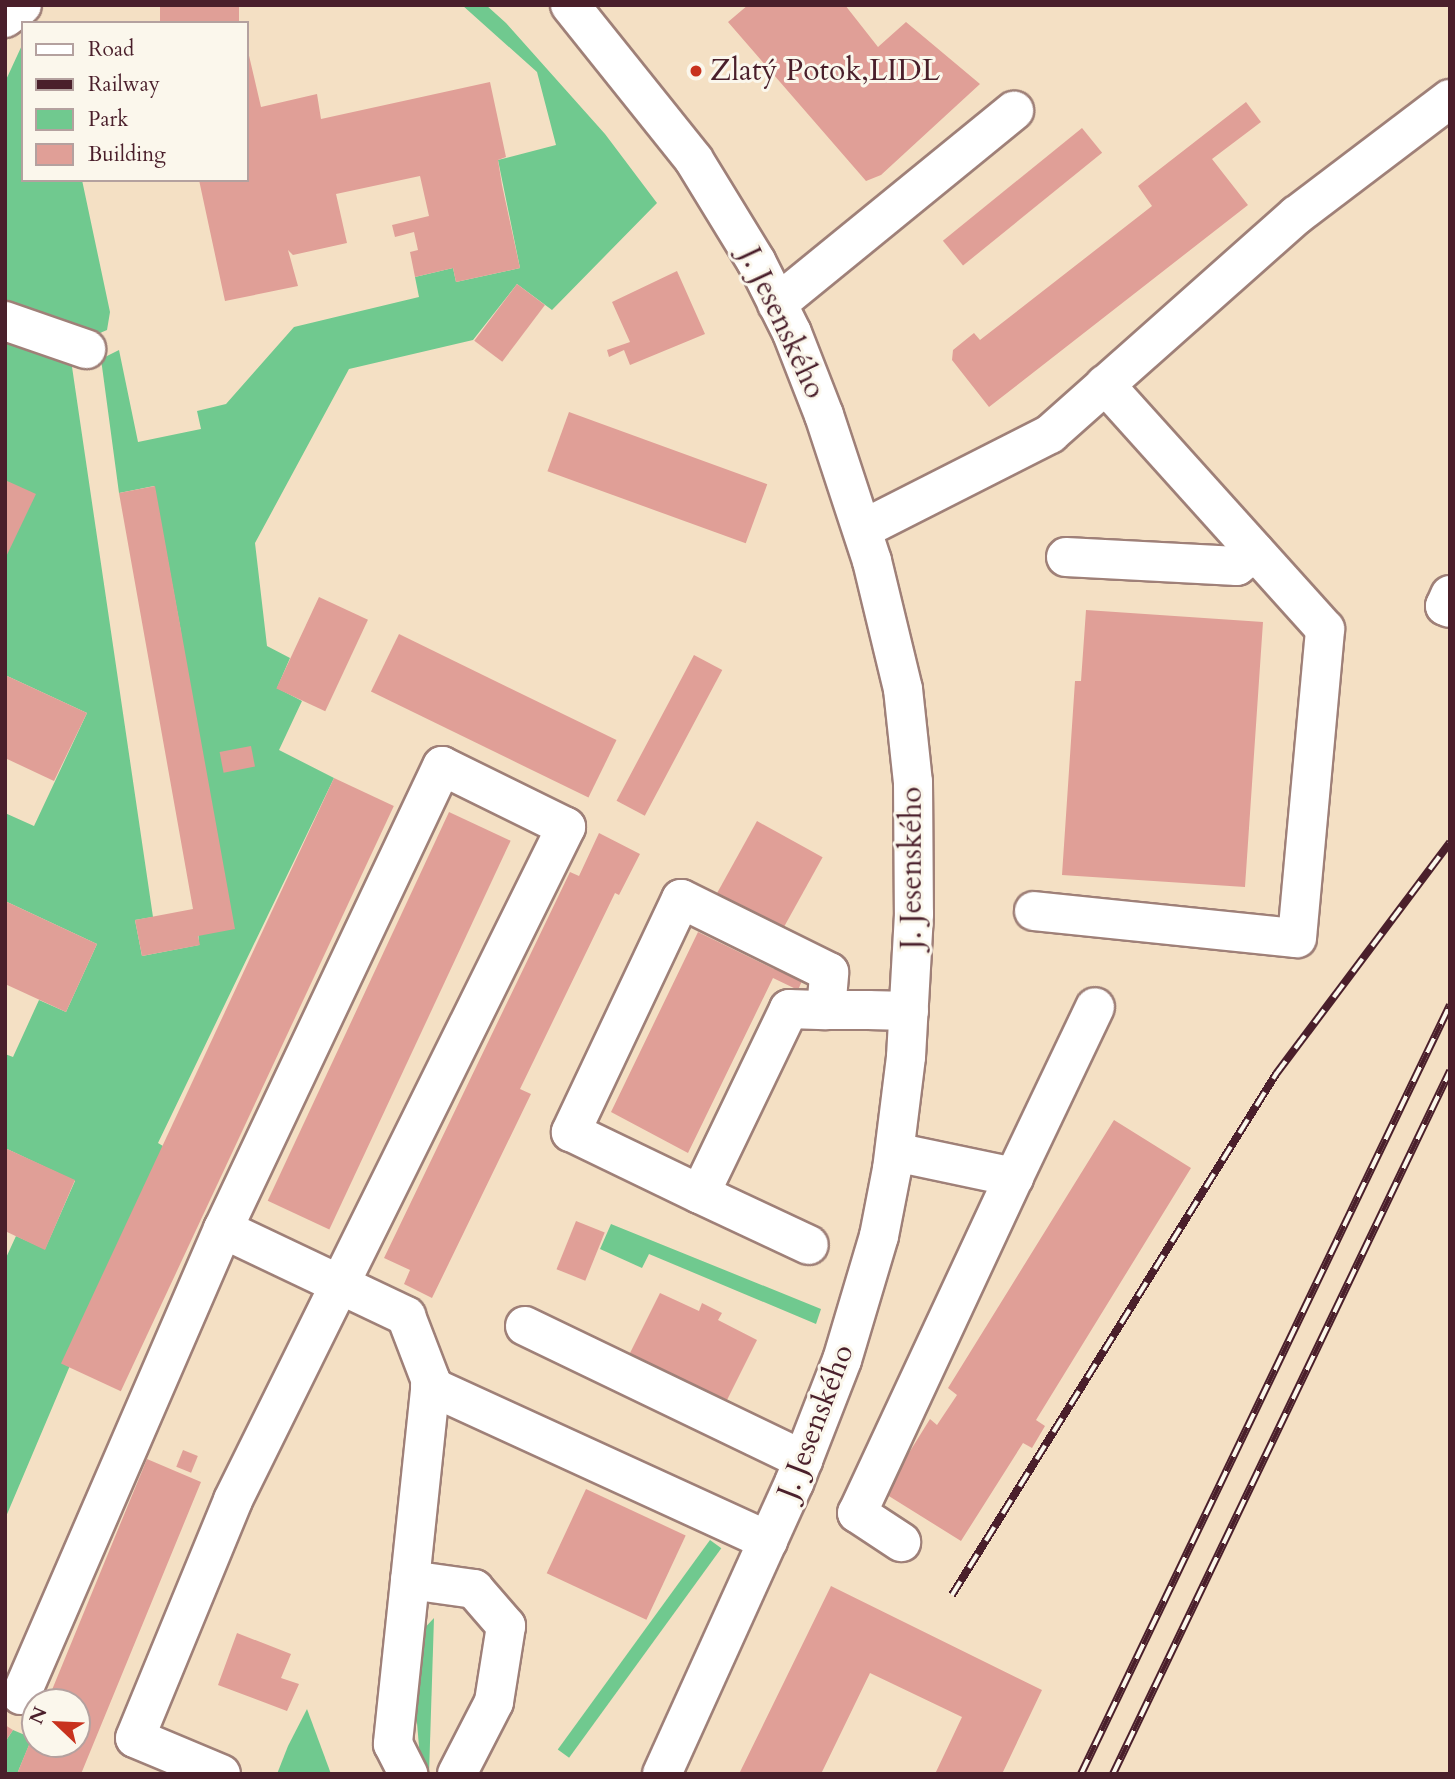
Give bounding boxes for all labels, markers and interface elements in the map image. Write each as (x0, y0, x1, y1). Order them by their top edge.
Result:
legend (21, 21, 248, 182)
text: Road (88, 35, 134, 64)
place label: Zlatý Potok,LIDL (710, 53, 940, 89)
marker: Zlatý Potok,LIDL (688, 63, 704, 79)
text: Railway (88, 70, 160, 99)
text: Park (88, 105, 128, 134)
text: Building (88, 140, 166, 169)
street label: J. Jesenského (731, 242, 833, 404)
street label: J. Jesenského (894, 787, 930, 949)
street label: J. Jesenského (770, 1340, 862, 1504)
north arrow (21, 1688, 91, 1758)
text: N (23, 1703, 54, 1728)

